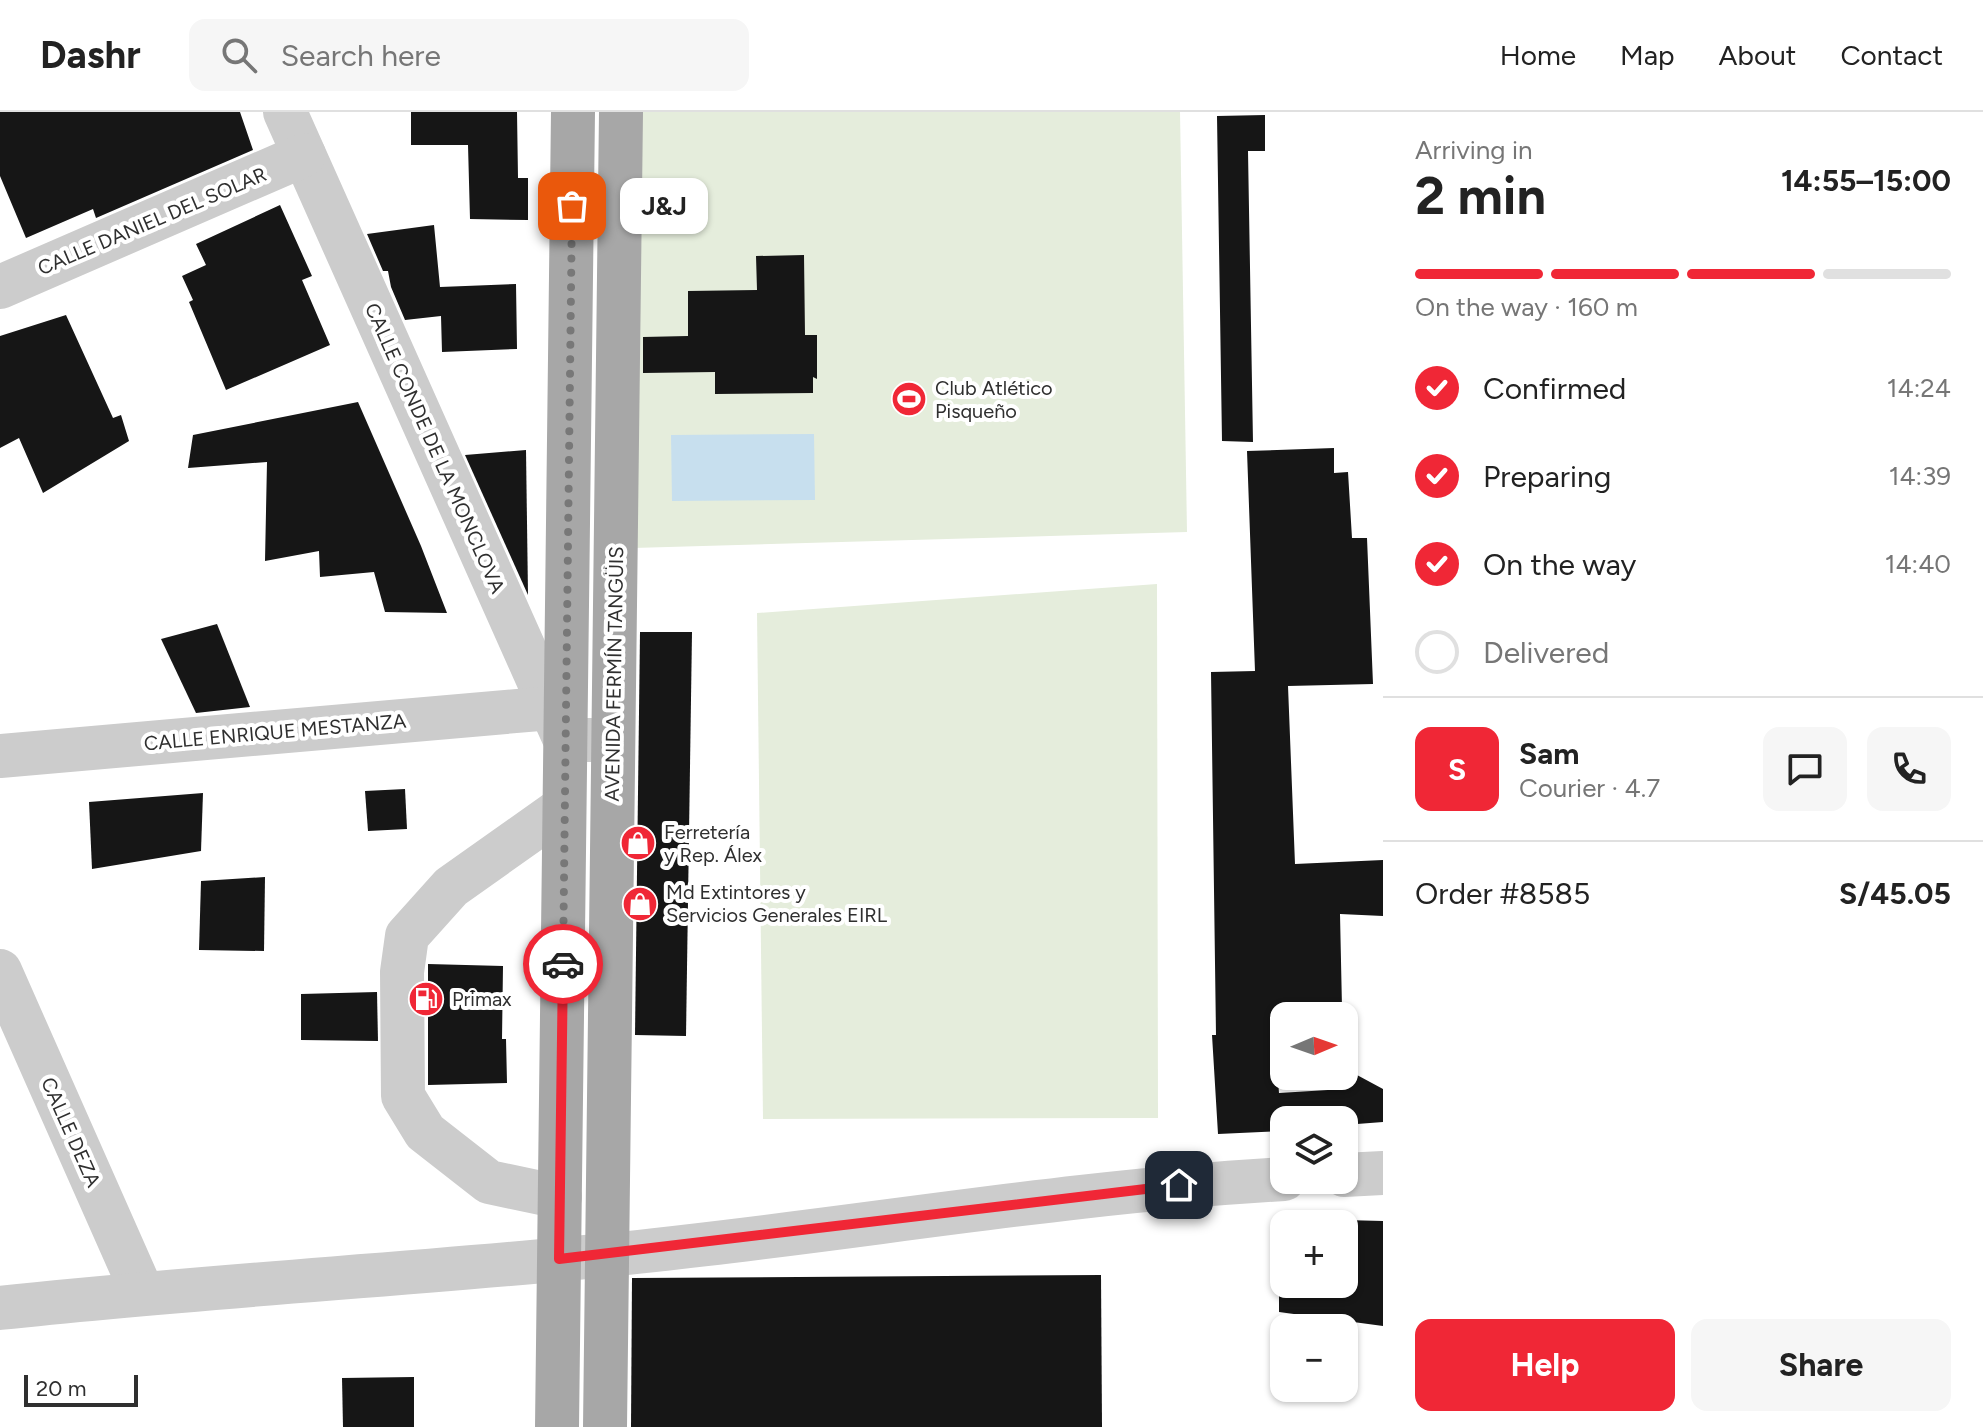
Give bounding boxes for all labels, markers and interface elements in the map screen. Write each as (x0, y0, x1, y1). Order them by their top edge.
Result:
search box (189, 19, 749, 91)
text: Dashr (40, 32, 141, 78)
icon: search (217, 33, 261, 77)
text: Search here (281, 37, 441, 74)
text: Home (1500, 38, 1576, 72)
text: Map (1620, 38, 1675, 72)
text: About (1719, 38, 1796, 72)
text: Contact (1840, 38, 1943, 72)
text: Arriving in (1415, 134, 1533, 166)
street label: CALLE DANIEL DEL SOLAR (34, 162, 270, 280)
text: 14:55–15:00 (1781, 162, 1951, 199)
text: 2 min (1415, 165, 1546, 227)
pin (538, 172, 606, 240)
callout: J&J (620, 178, 708, 234)
icon: bag (550, 184, 594, 228)
text: J&J (641, 190, 687, 222)
text: On the way · 160 m (1415, 291, 1638, 323)
street label: CALLE CONDE DE LA MONCLOVA (360, 299, 510, 597)
icon: check (1415, 366, 1459, 410)
text: Confirmed (1483, 370, 1626, 407)
text: 14:24 (1887, 372, 1951, 404)
place label: Club Atlético Pisqueño (935, 376, 1053, 423)
sports icon: Club Atlético Pisqueño (890, 380, 928, 418)
icon: check (1415, 454, 1459, 498)
text: Preparing (1483, 458, 1611, 495)
text: 14:39 (1889, 460, 1951, 492)
icon: check (1415, 542, 1459, 586)
street label: AVENIDA FERMÍN TANGÜIS (600, 546, 628, 802)
text: On the way (1483, 546, 1636, 583)
text: 14:40 (1885, 548, 1951, 580)
text: Delivered (1483, 634, 1609, 671)
street label: CALLE ENRIQUE MESTANZA (143, 709, 408, 755)
button: chat (1763, 727, 1847, 811)
button: phone (1867, 727, 1951, 811)
text: Sam (1519, 735, 1579, 772)
text: S (1448, 751, 1466, 788)
text: Courier · 4.7 (1519, 772, 1660, 804)
place label: Ferretería y Rep. Álex (664, 820, 763, 867)
shop icon: Ferretería y Rep. Álex (619, 824, 657, 862)
text: Order #8585 (1415, 875, 1590, 912)
text: S/45.05 (1839, 875, 1951, 912)
place label: Md Extintores y Servicios Generales EIRL (666, 880, 888, 927)
shop icon: Md Extintores y Servicios Generales EIRL (621, 885, 659, 923)
courier (523, 924, 603, 1004)
icon: car (541, 942, 585, 986)
fuel station icon: Primax (407, 980, 445, 1018)
place label: Primax (452, 987, 512, 1011)
north arrow (1270, 1002, 1358, 1090)
map controls (1270, 1002, 1358, 1402)
street label: CALLE DEZA (36, 1073, 106, 1191)
button: layers (1270, 1106, 1358, 1194)
pin (1145, 1151, 1213, 1219)
icon: home (1157, 1163, 1201, 1207)
button: + (1270, 1210, 1358, 1298)
button: − (1270, 1314, 1358, 1402)
button: Help (1415, 1319, 1675, 1411)
button: Share (1691, 1319, 1951, 1411)
scale bar (24, 1371, 138, 1407)
text: 20 m (36, 1375, 87, 1402)

